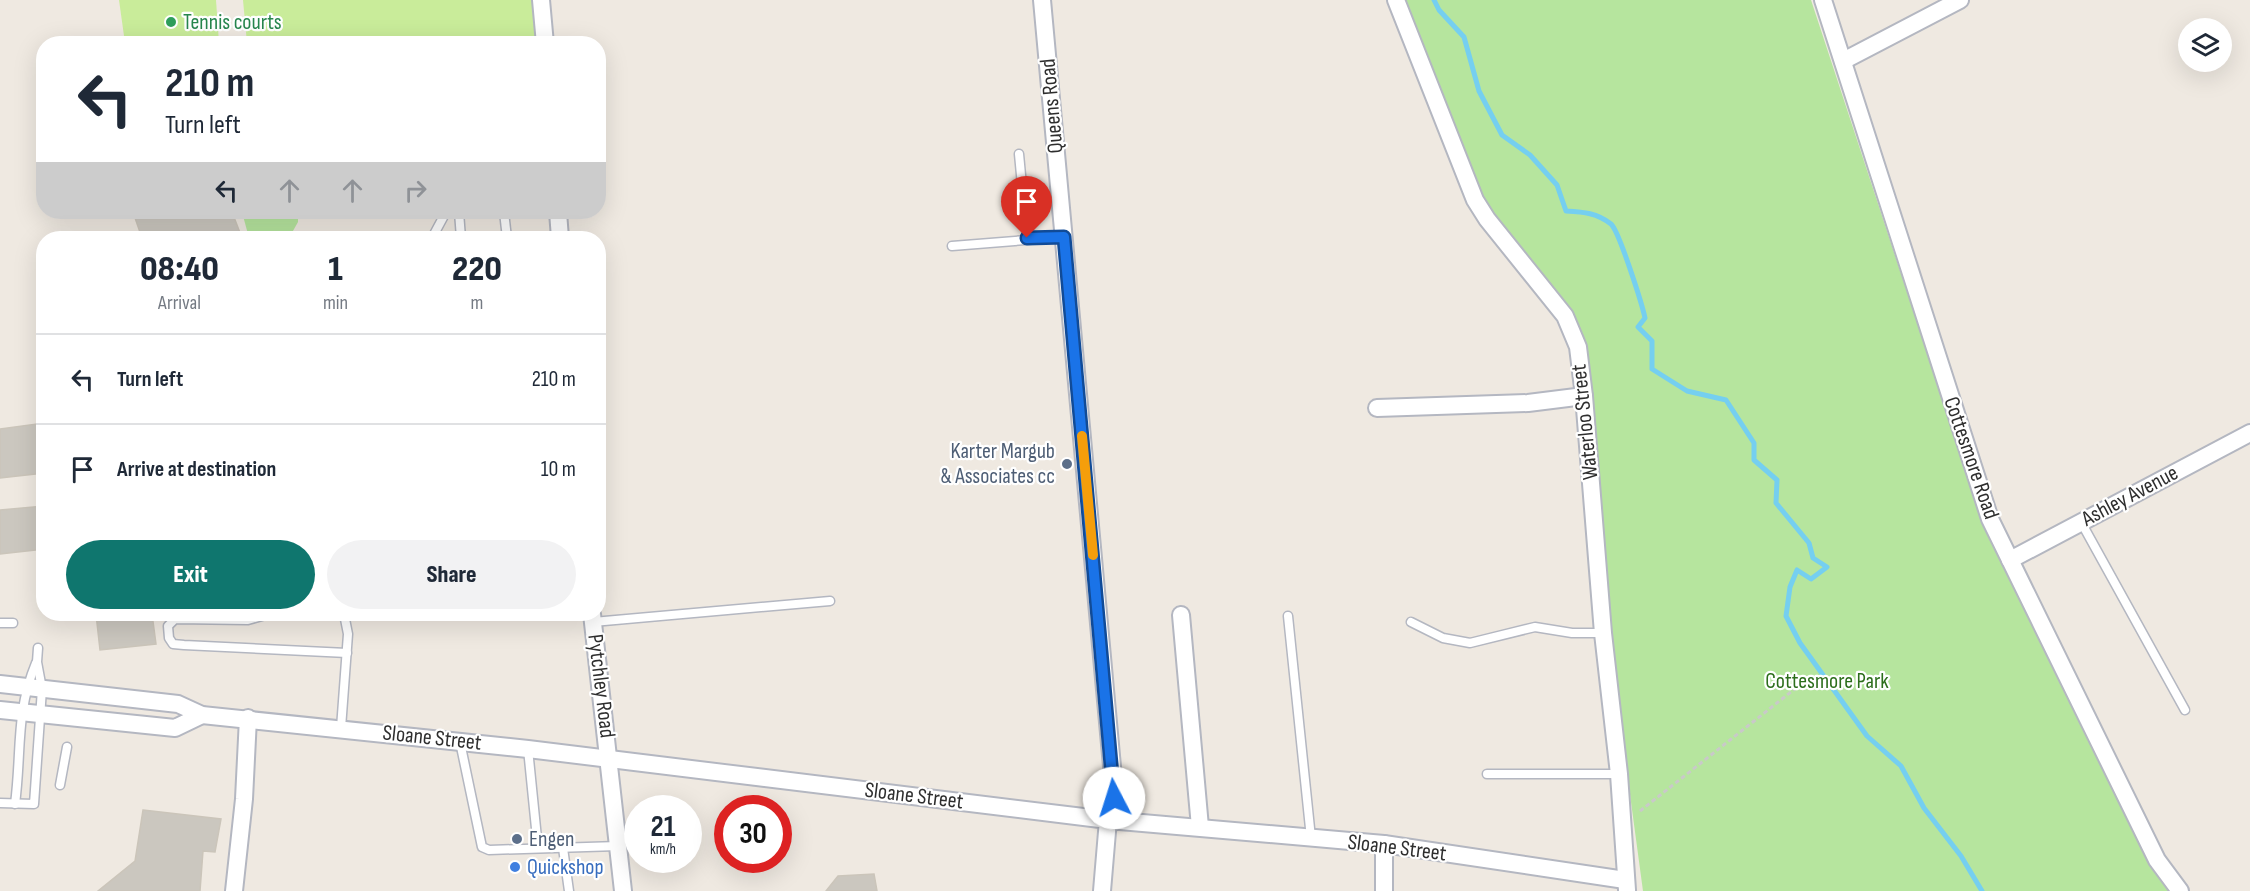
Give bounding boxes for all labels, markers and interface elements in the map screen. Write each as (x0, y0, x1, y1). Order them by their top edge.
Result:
place label: Tennis courts (183, 9, 282, 36)
marker: Tennis courts (164, 15, 178, 29)
map controls (2178, 18, 2232, 72)
button: layers (2178, 18, 2232, 72)
street label: Queens Road (1034, 57, 1070, 155)
text: 210 m (165, 58, 254, 109)
icon: left (66, 60, 144, 138)
text: Turn left (165, 109, 241, 141)
icon: left (210, 174, 243, 207)
icon: ahead (273, 174, 306, 207)
icon: ahead (336, 174, 369, 207)
icon: right (399, 174, 432, 207)
pin (1001, 176, 1052, 238)
icon: arrive (1010, 185, 1043, 218)
text: 08:40 (140, 248, 219, 291)
text: 1 (328, 248, 343, 291)
text: 220 (452, 248, 502, 291)
text: Arrival (158, 291, 201, 315)
text: min (323, 291, 348, 315)
text: m (471, 291, 483, 315)
icon: left (66, 363, 99, 396)
street label: Waterloo Street (1565, 363, 1604, 481)
text: Turn left (117, 366, 183, 393)
text: 210 m (532, 366, 576, 393)
street label: Cottesmore Road (1937, 393, 2005, 523)
place label: Karter Margub & Associates cc (941, 438, 1055, 490)
icon: arrive (66, 453, 99, 486)
text: Arrive at destination (117, 456, 276, 483)
text: 10 m (541, 456, 576, 483)
marker: Karter Margub & Associates cc (1060, 457, 1074, 471)
street label: Ashley Avenue (2076, 459, 2183, 533)
button: Exit (66, 540, 315, 609)
button: Share (327, 540, 576, 609)
street label: Pytchley Road (581, 633, 621, 739)
park label: Cottesmore Park (1765, 668, 1889, 695)
street label: Sloane Street (381, 719, 483, 757)
position arrow (1082, 766, 1146, 830)
street label: Sloane Street (863, 777, 965, 815)
speed limit sign: 30 (714, 795, 792, 873)
text: 21 (651, 809, 675, 845)
place label: Engen (529, 826, 574, 853)
street label: Sloane Street (1346, 829, 1448, 867)
marker: Engen (510, 832, 524, 846)
text: km/h (650, 840, 676, 859)
place label: Quickshop (527, 854, 604, 881)
marker: Quickshop (508, 860, 522, 874)

